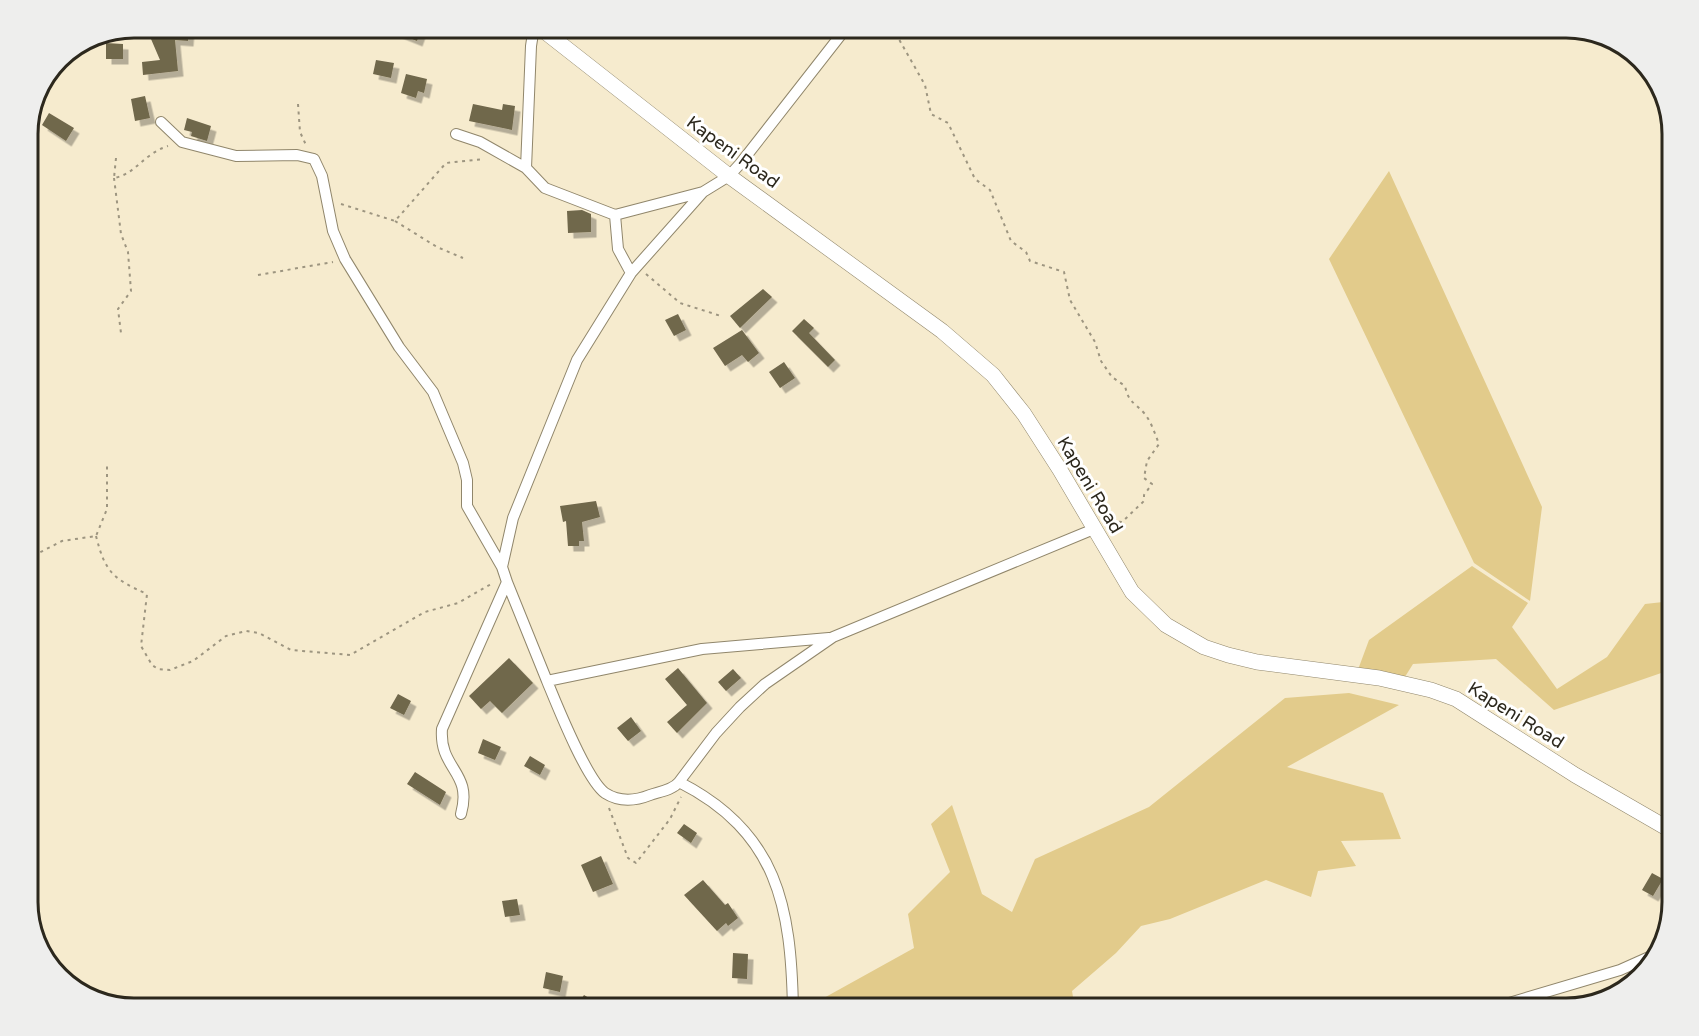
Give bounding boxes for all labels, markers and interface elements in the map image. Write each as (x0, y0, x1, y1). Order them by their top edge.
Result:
street label: Kapeni Road (682, 111, 784, 193)
street label: Kapeni Road (1052, 433, 1128, 537)
street label: Kapeni Road (1464, 677, 1568, 753)

